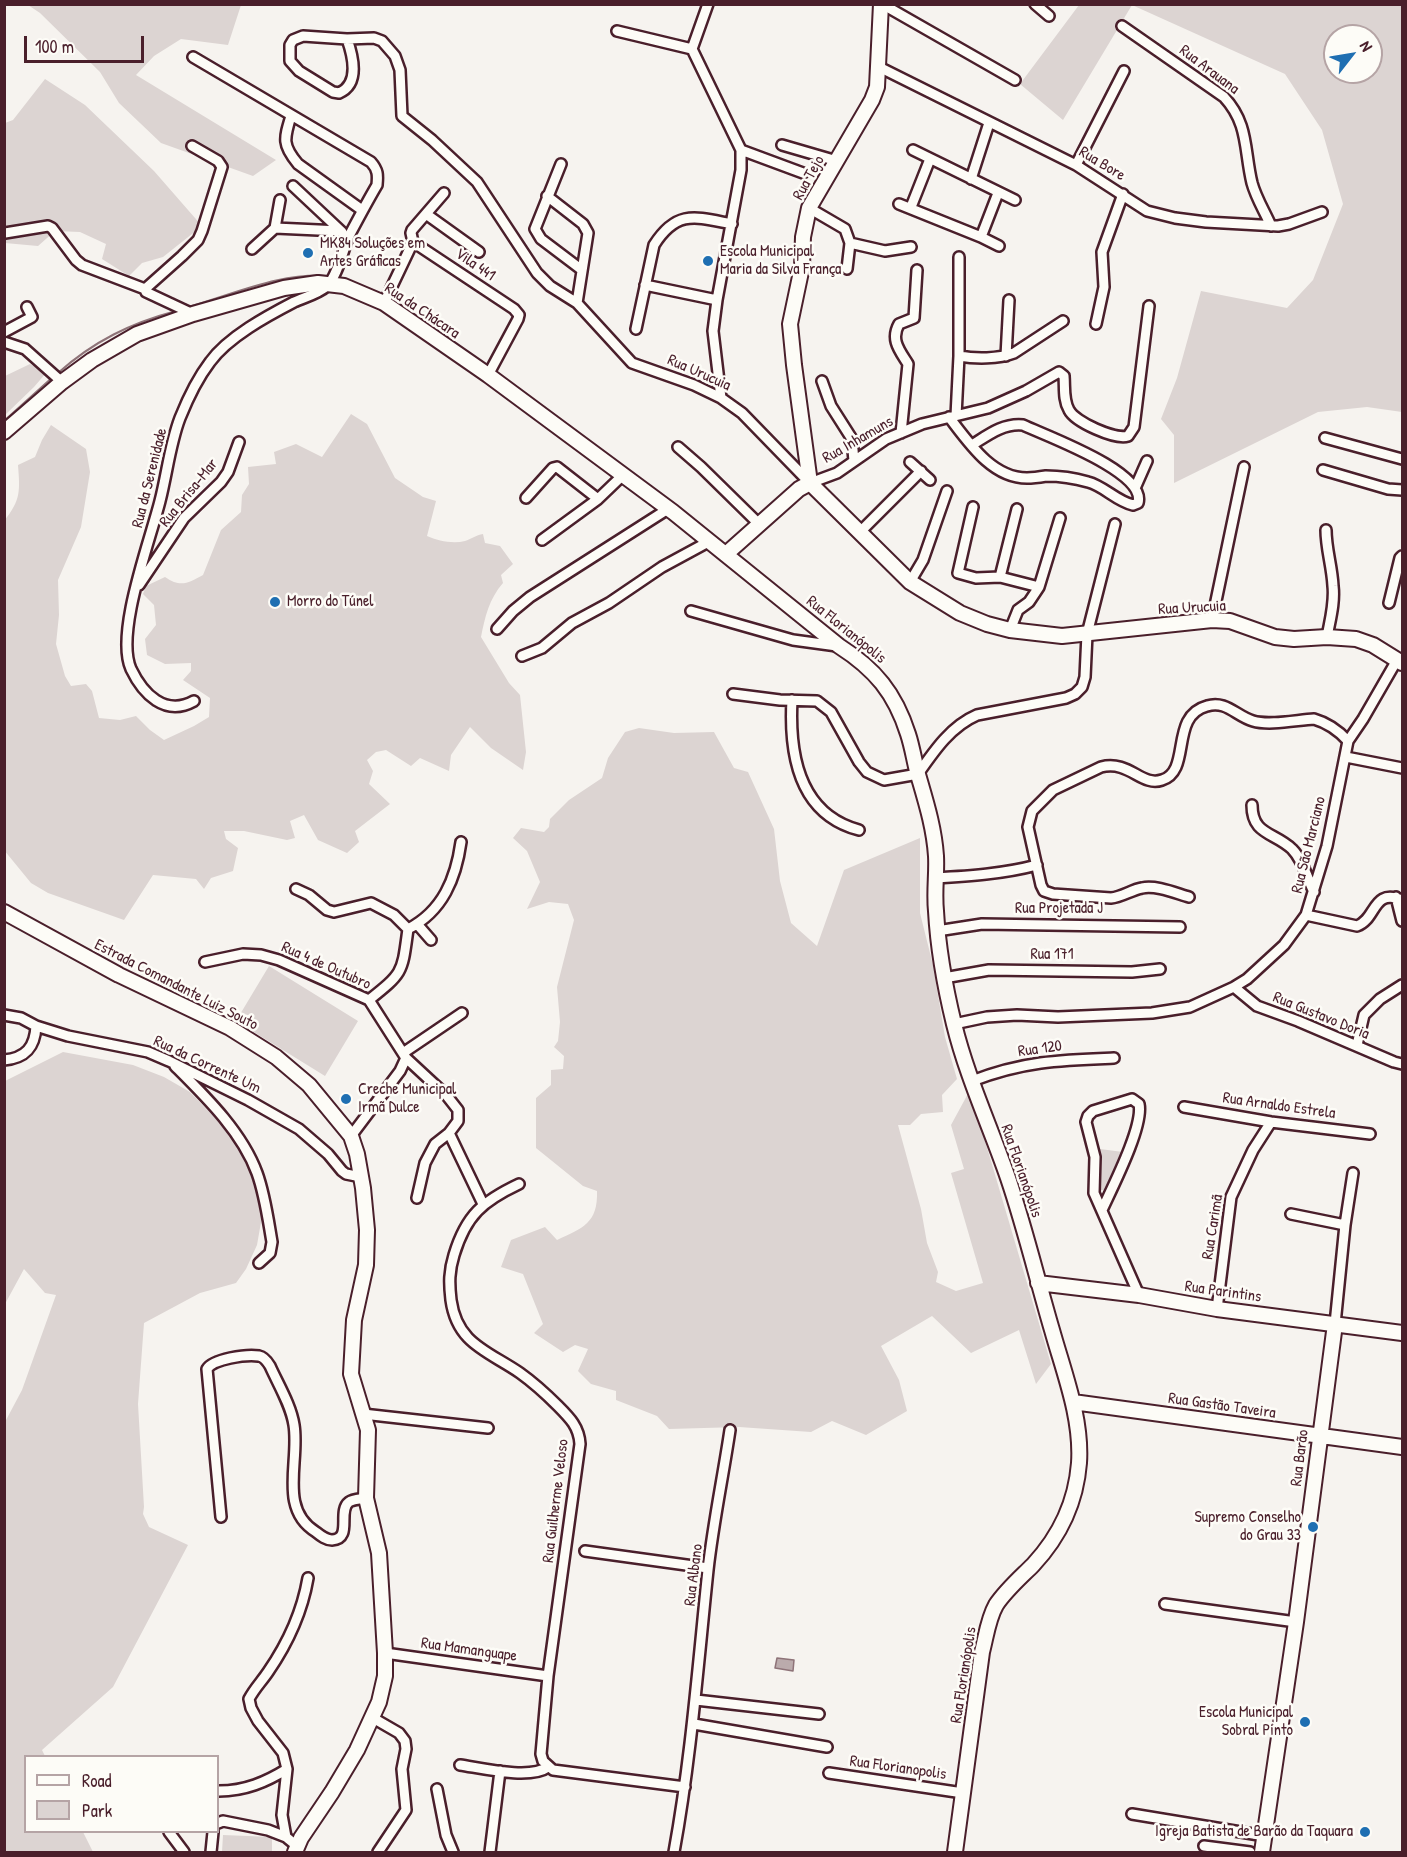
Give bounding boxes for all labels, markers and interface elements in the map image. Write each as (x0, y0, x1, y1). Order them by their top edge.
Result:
scale bar (27, 24, 147, 62)
north arrow (1323, 24, 1383, 84)
text: 100 m (35, 34, 74, 59)
text: N (1355, 36, 1378, 55)
street label: Rua Arauana (1175, 41, 1243, 99)
street label: Rua Bore (1075, 143, 1129, 185)
street label: Rua Tejo (789, 152, 829, 204)
place label: MK84 Soluções em Artes Gráficas (320, 234, 425, 272)
place label: Escola Municipal Maria da Silva França (720, 242, 841, 280)
street label: Vila 441 (451, 245, 499, 285)
marker: MK84 Soluções em Artes Gráficas (301, 246, 315, 260)
marker: Escola Municipal Maria da Silva França (701, 254, 715, 268)
street label: Rua da Chácara (381, 279, 463, 343)
street label: Rua Urucuia (664, 351, 734, 395)
street label: Rua Inhamuns (819, 412, 897, 468)
street label: Rua da Serenidade (128, 426, 172, 530)
street label: Rua Brisa-Mar (156, 455, 222, 531)
place label: Morro do Túnel (287, 592, 374, 612)
street label: Rua Florianópolis (802, 592, 890, 668)
marker: Morro do Túnel (268, 595, 282, 609)
street label: Rua Urucuia (1158, 597, 1226, 619)
street label: Rua São Marciano (1288, 795, 1330, 895)
street label: Rua Projetada J (1015, 899, 1103, 919)
street label: Estrada Comandante Luiz Souto (91, 935, 261, 1035)
street label: Rua 4 de Outubro (278, 938, 374, 994)
street label: Rua 171 (1030, 945, 1074, 965)
street label: Rua Gustavo Doria (1270, 988, 1372, 1044)
street label: Rua da Corrente Um (150, 1032, 264, 1098)
street label: Rua 120 (1017, 1036, 1063, 1062)
place label: Creche Municipal Irmã Dulce (358, 1080, 456, 1118)
street label: Rua Arnaldo Estrela (1221, 1089, 1337, 1123)
marker: Creche Municipal Irmã Dulce (339, 1092, 353, 1106)
street label: Rua Florianópolis (996, 1122, 1046, 1220)
street label: Rua Carimã (1198, 1193, 1228, 1261)
street label: Rua Parintins (1184, 1277, 1262, 1307)
street label: Rua Gastão Taveira (1167, 1389, 1277, 1423)
street label: Rua Barão (1287, 1429, 1313, 1487)
street label: Rua Guilherme Veloso (539, 1438, 573, 1564)
place label: Supremo Conselho do Grau 33 (1194, 1508, 1301, 1546)
marker: Supremo Conselho do Grau 33 (1306, 1520, 1320, 1534)
street label: Rua Albano (681, 1543, 707, 1607)
street label: Rua Florianópolis (947, 1625, 981, 1725)
street label: Rua Mamanguape (420, 1634, 518, 1666)
place label: Escola Municipal Sobral Pinto (1199, 1703, 1293, 1741)
marker: Escola Municipal Sobral Pinto (1298, 1715, 1312, 1729)
street label: Rua Florianopolis (848, 1752, 948, 1784)
legend (24, 1755, 219, 1833)
text: Road (82, 1768, 112, 1793)
text: Park (82, 1798, 112, 1823)
place label: Igreja Batista de Barão da Taquara (1155, 1822, 1353, 1842)
marker: Igreja Batista de Barão da Taquara (1358, 1825, 1372, 1839)

